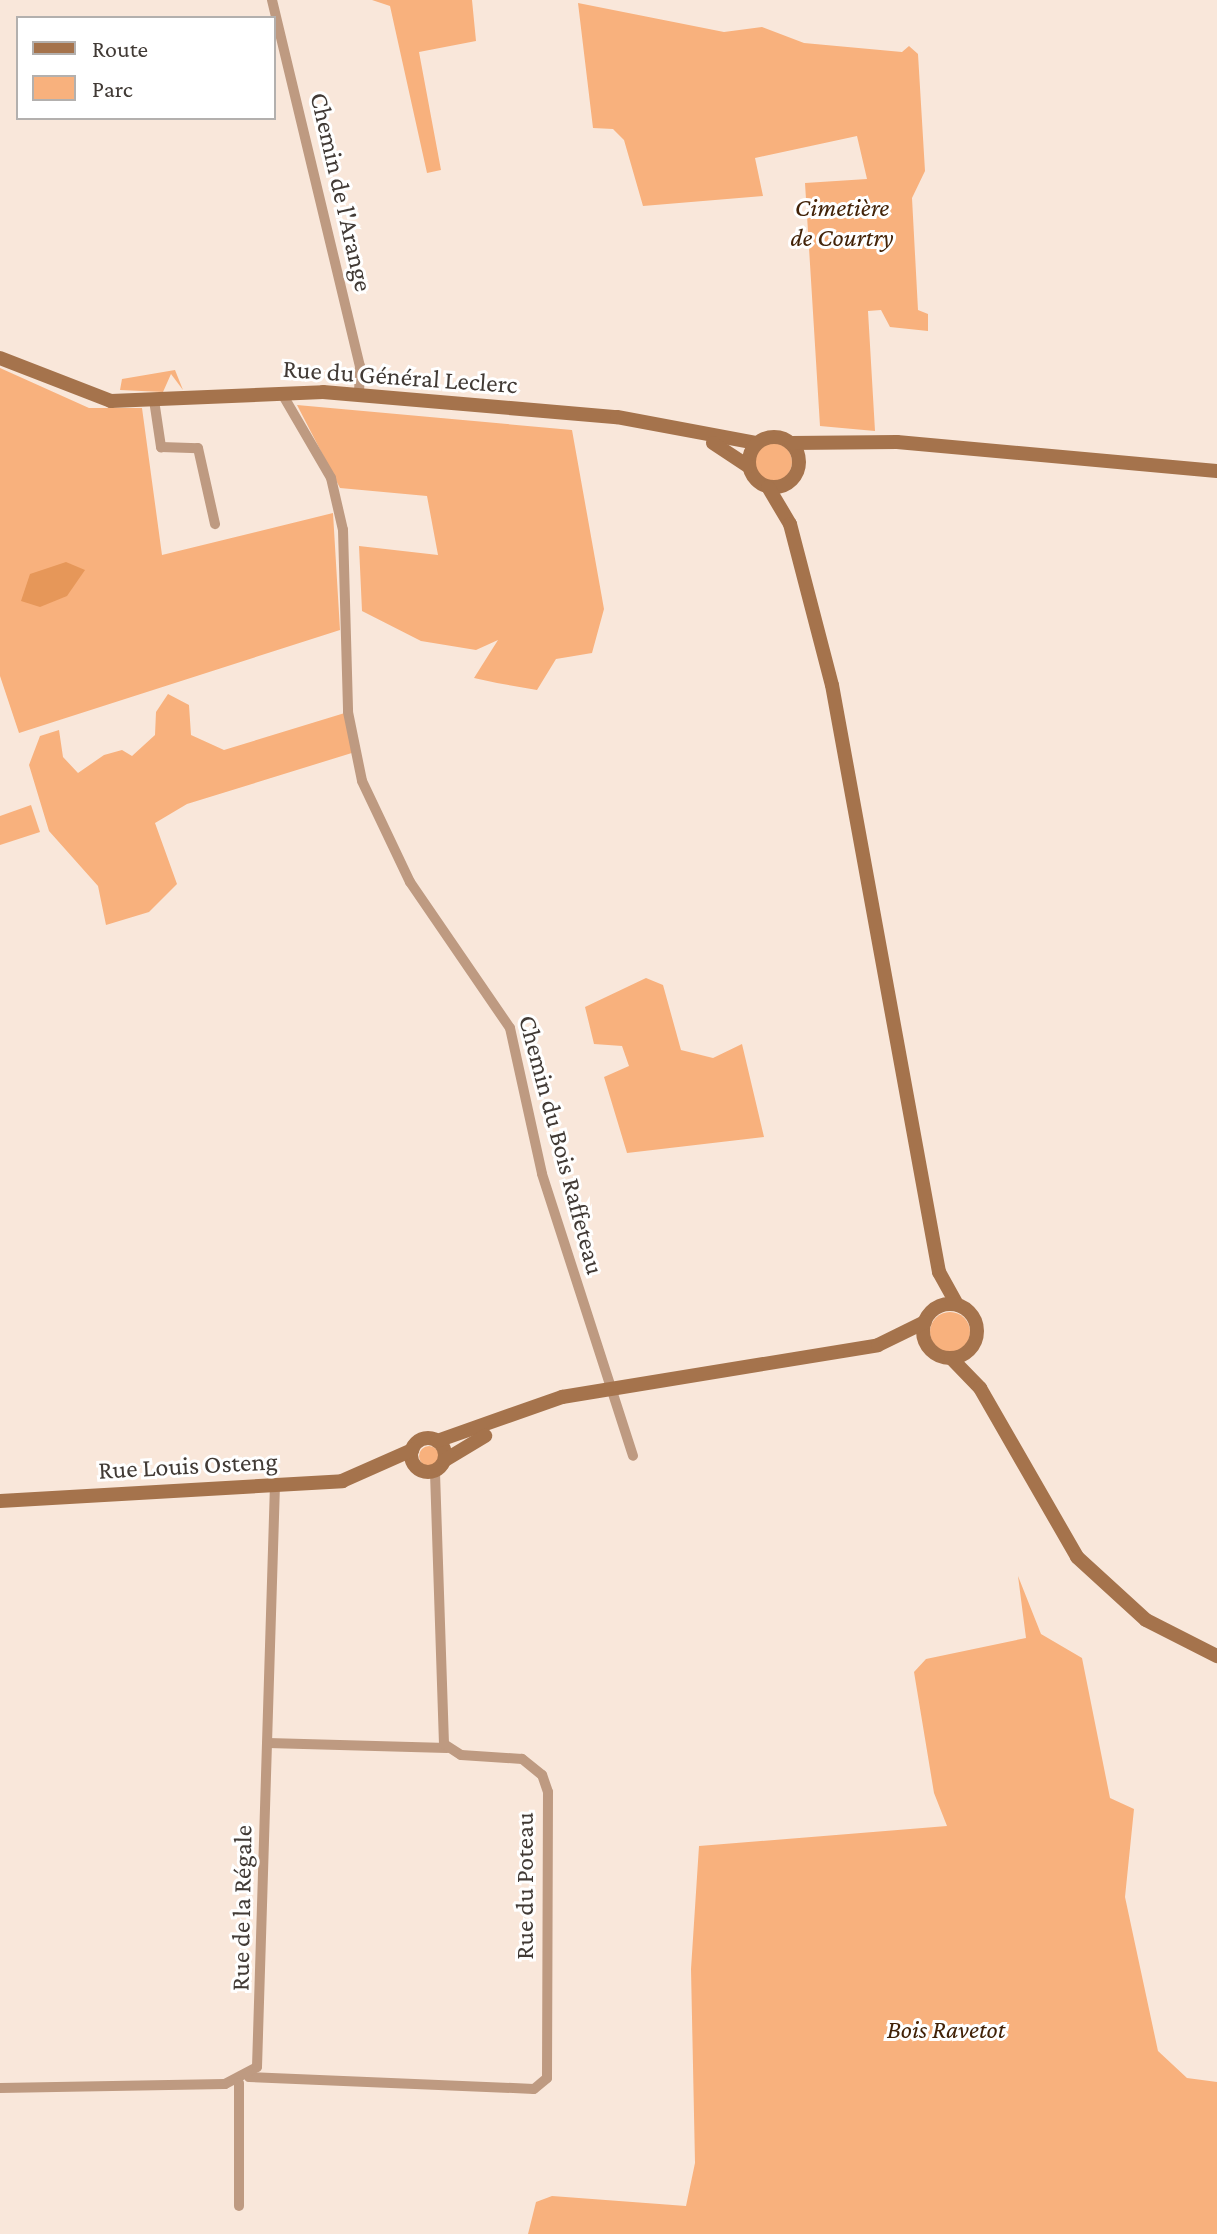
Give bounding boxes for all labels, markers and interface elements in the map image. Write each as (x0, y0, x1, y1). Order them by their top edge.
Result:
legend (16, 16, 276, 120)
text: Route (92, 35, 148, 62)
text: Parc (92, 75, 133, 102)
street label: Chemin de l'Arange (303, 89, 379, 295)
park label: Cimetière de Courtry (790, 192, 894, 254)
street label: Rue du Général Leclerc (282, 353, 518, 401)
street label: Chemin du Bois Raffeteau (511, 1012, 611, 1278)
street label: Rue Louis Osteng (97, 1446, 279, 1486)
street label: Rue du Poteau (509, 1812, 541, 1960)
street label: Rue de la Régale (225, 1825, 259, 1991)
park label: Bois Ravetot (887, 2014, 1005, 2046)

